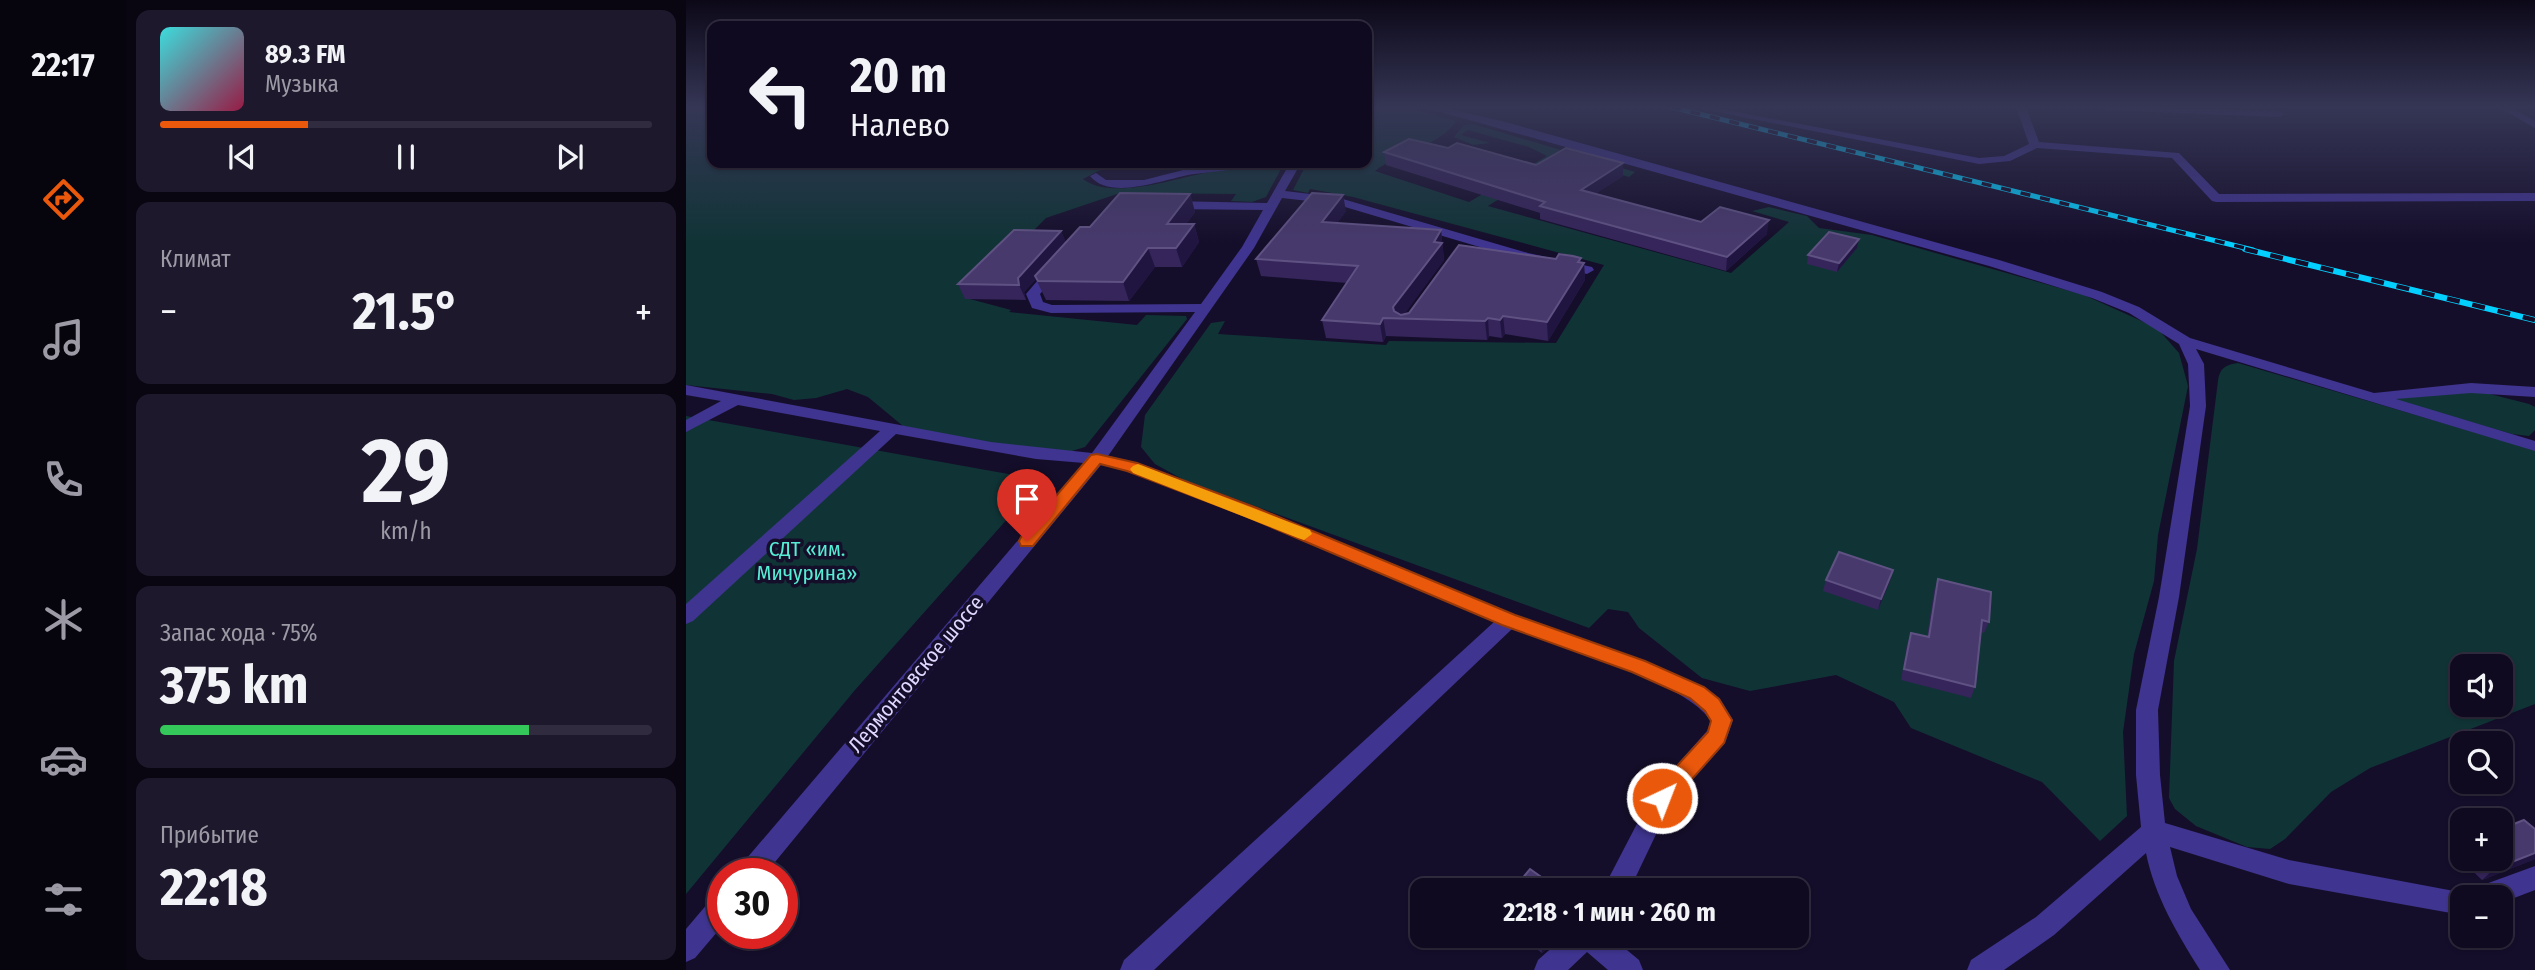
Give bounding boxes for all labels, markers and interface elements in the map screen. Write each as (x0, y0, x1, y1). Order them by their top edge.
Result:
text: 89.3 FM (265, 39, 345, 70)
text: 22:17 (31, 46, 95, 84)
text: 20 m (850, 46, 947, 105)
icon: left (735, 49, 826, 140)
text: Музыка (265, 70, 339, 98)
text: Налево (850, 106, 950, 144)
icon: previous (223, 138, 261, 176)
icon: pause (387, 138, 425, 176)
icon: next (551, 138, 589, 176)
icon: directions (39, 175, 88, 224)
text: Климат (160, 245, 231, 273)
text: 21.5° (352, 280, 459, 343)
text: − (160, 289, 177, 335)
text: + (635, 289, 652, 335)
icon: music (39, 315, 88, 364)
text: 29 (362, 417, 450, 526)
icon: phone (39, 455, 88, 504)
pin (997, 469, 1057, 541)
icon: arrive (1008, 480, 1046, 518)
text: km/h (380, 517, 432, 545)
park label: СДТ «им. Мичурина» (756, 536, 858, 586)
street label: Лермонтовское шоссе (843, 590, 989, 758)
icon: climate (39, 595, 88, 644)
text: Запас хода · 75% (160, 619, 317, 647)
text: 375 km (160, 654, 308, 717)
map controls (2450, 654, 2513, 948)
button: sound (2450, 654, 2513, 717)
button: search (2450, 731, 2513, 794)
icon: car (39, 735, 88, 784)
position arrow (1625, 761, 1699, 835)
button: + (2450, 808, 2513, 871)
text: Прибытие (160, 821, 259, 849)
text: 22:18 (160, 856, 268, 919)
speed limit sign: 30 (707, 858, 798, 949)
icon: filters (39, 875, 88, 924)
button: − (2450, 885, 2513, 948)
text: 22:18 · 1 мин · 260 m (1503, 897, 1716, 928)

